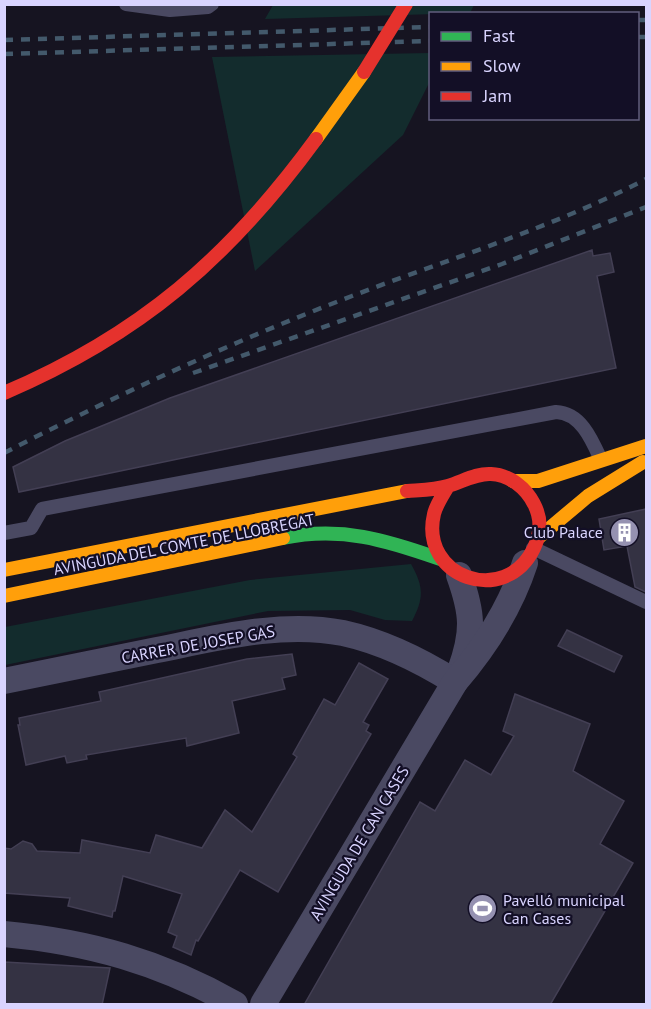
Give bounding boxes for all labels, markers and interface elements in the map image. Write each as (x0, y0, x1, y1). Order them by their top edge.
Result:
legend (429, 12, 639, 120)
text: Fast (483, 24, 515, 47)
text: Slow (483, 54, 521, 77)
text: Jam (482, 84, 512, 107)
street label: AVINGUDA DEL COMTE DE LLOBREGAT (52, 509, 316, 579)
building icon: Club Palace (608, 516, 640, 548)
place label: Club Palace (524, 522, 603, 542)
street label: CARRER DE JOSEP GAS (120, 621, 276, 667)
street label: AVINGUDA DE CAN CASES (305, 762, 413, 924)
place label: Pavelló municipal Can Cases (503, 890, 625, 928)
sports icon: Pavelló municipal Can Cases (466, 893, 498, 925)

